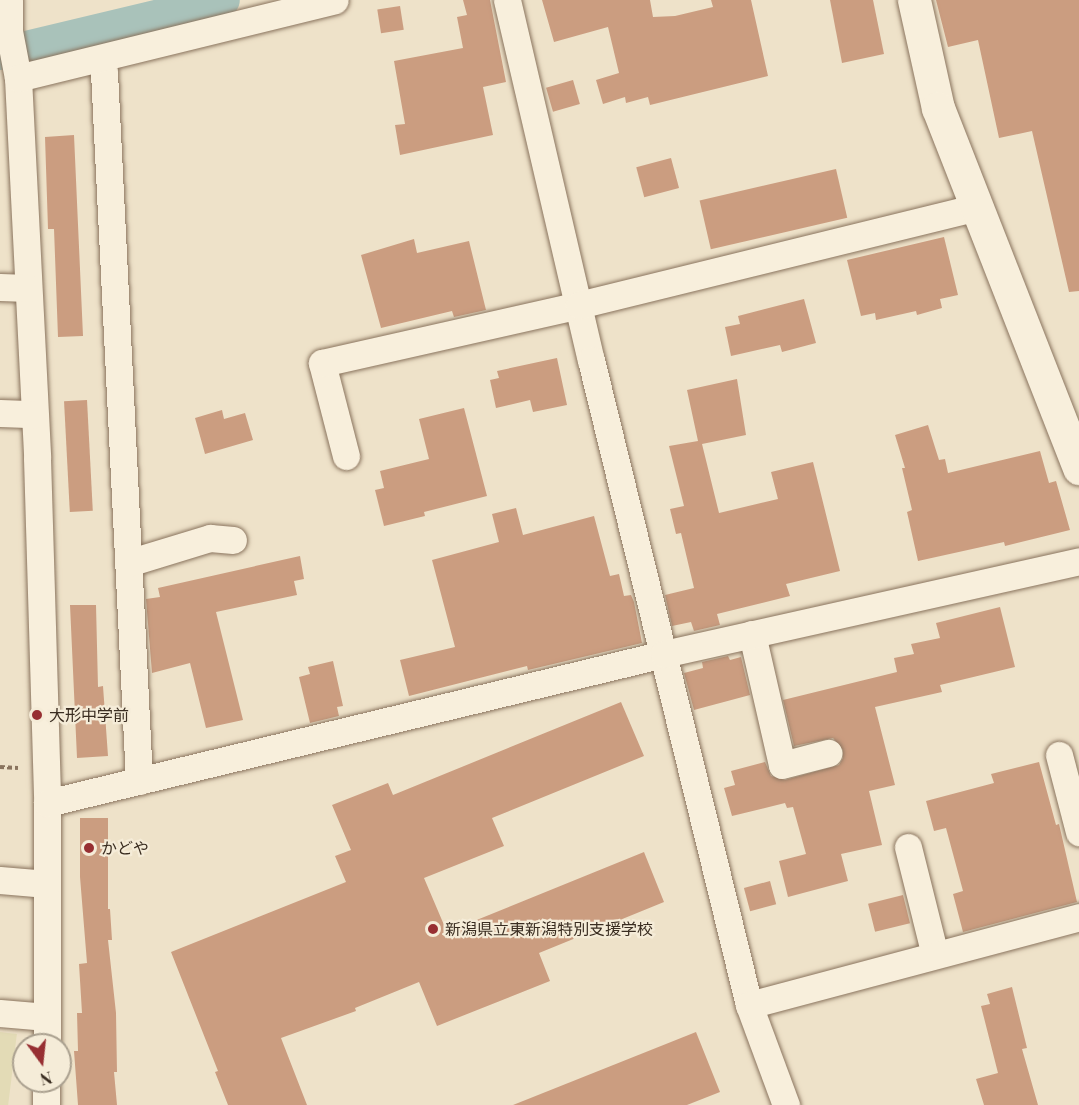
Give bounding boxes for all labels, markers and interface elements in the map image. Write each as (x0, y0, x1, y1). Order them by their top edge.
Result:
place label: 大形中学前 (49, 705, 129, 725)
marker: 大形中学前 (30, 708, 44, 722)
place label: かどや (101, 838, 149, 858)
marker: かどや (82, 841, 96, 855)
place label: 新潟県立東新潟特別支援学校 (445, 919, 653, 939)
marker: 新潟県立東新潟特別支援学校 (426, 922, 440, 936)
north arrow (12, 1033, 72, 1093)
text: N (38, 1067, 55, 1091)

